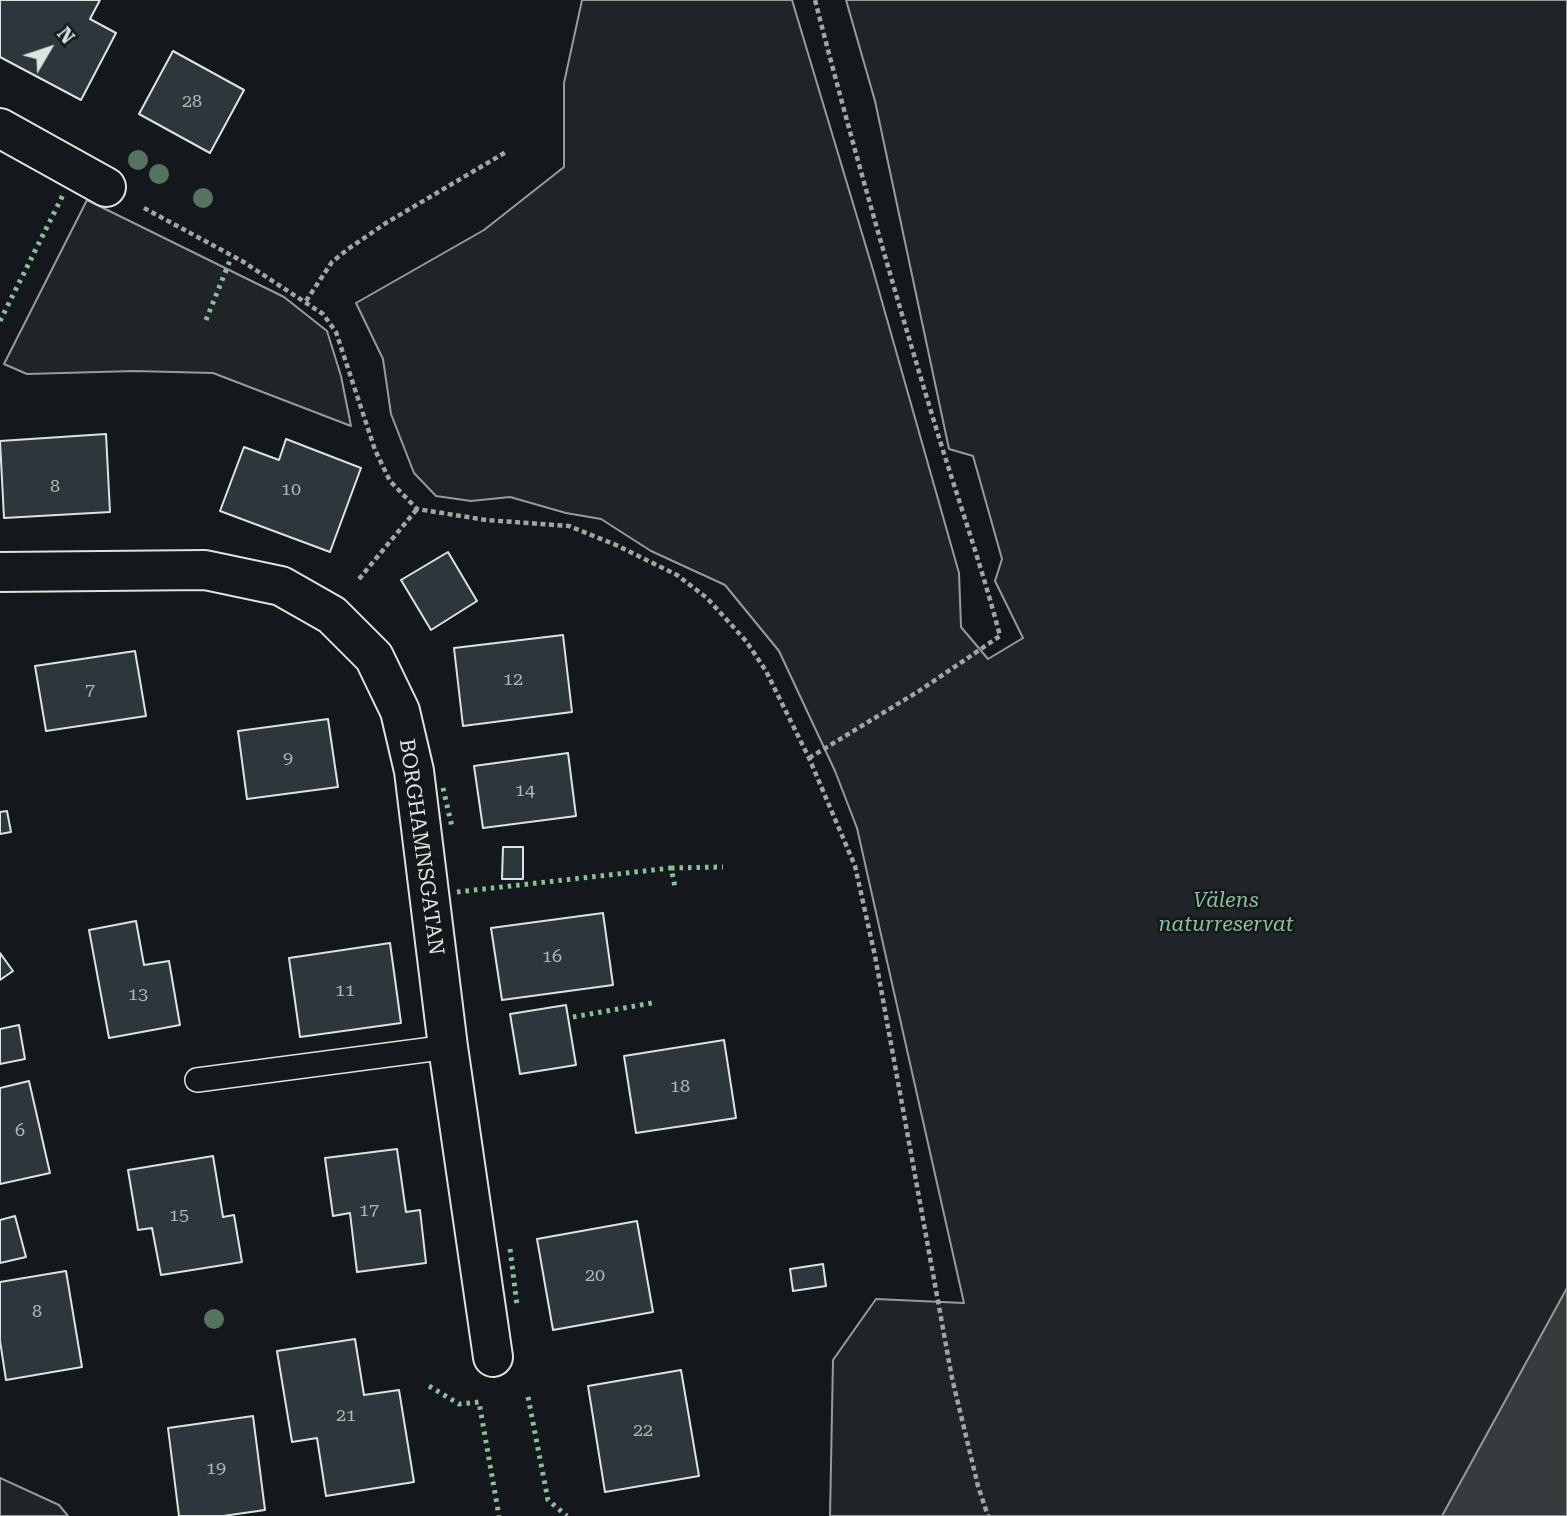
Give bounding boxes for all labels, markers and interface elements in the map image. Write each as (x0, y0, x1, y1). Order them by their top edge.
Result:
north arrow (14, 14, 84, 84)
text: N (52, 23, 79, 48)
house number: 28 (182, 91, 202, 113)
house number: 8 (50, 476, 60, 498)
house number: 10 (281, 479, 301, 501)
house number: 12 (503, 669, 523, 691)
house number: 7 (85, 680, 95, 702)
street label: BORGHAMNSGATAN (393, 737, 449, 957)
house number: 9 (283, 748, 293, 770)
house number: 14 (515, 780, 535, 802)
park label: Välens naturreservat (1159, 888, 1293, 938)
house number: 16 (542, 946, 562, 968)
house number: 11 (335, 980, 355, 1002)
house number: 13 (128, 984, 148, 1006)
house number: 18 (670, 1076, 690, 1098)
house number: 6 (15, 1120, 25, 1142)
house number: 17 (359, 1200, 379, 1222)
house number: 15 (169, 1205, 189, 1227)
house number: 20 (585, 1265, 605, 1287)
house number: 8 (32, 1301, 42, 1323)
house number: 21 (336, 1405, 356, 1427)
house number: 22 (633, 1420, 653, 1442)
house number: 19 (206, 1458, 226, 1480)

